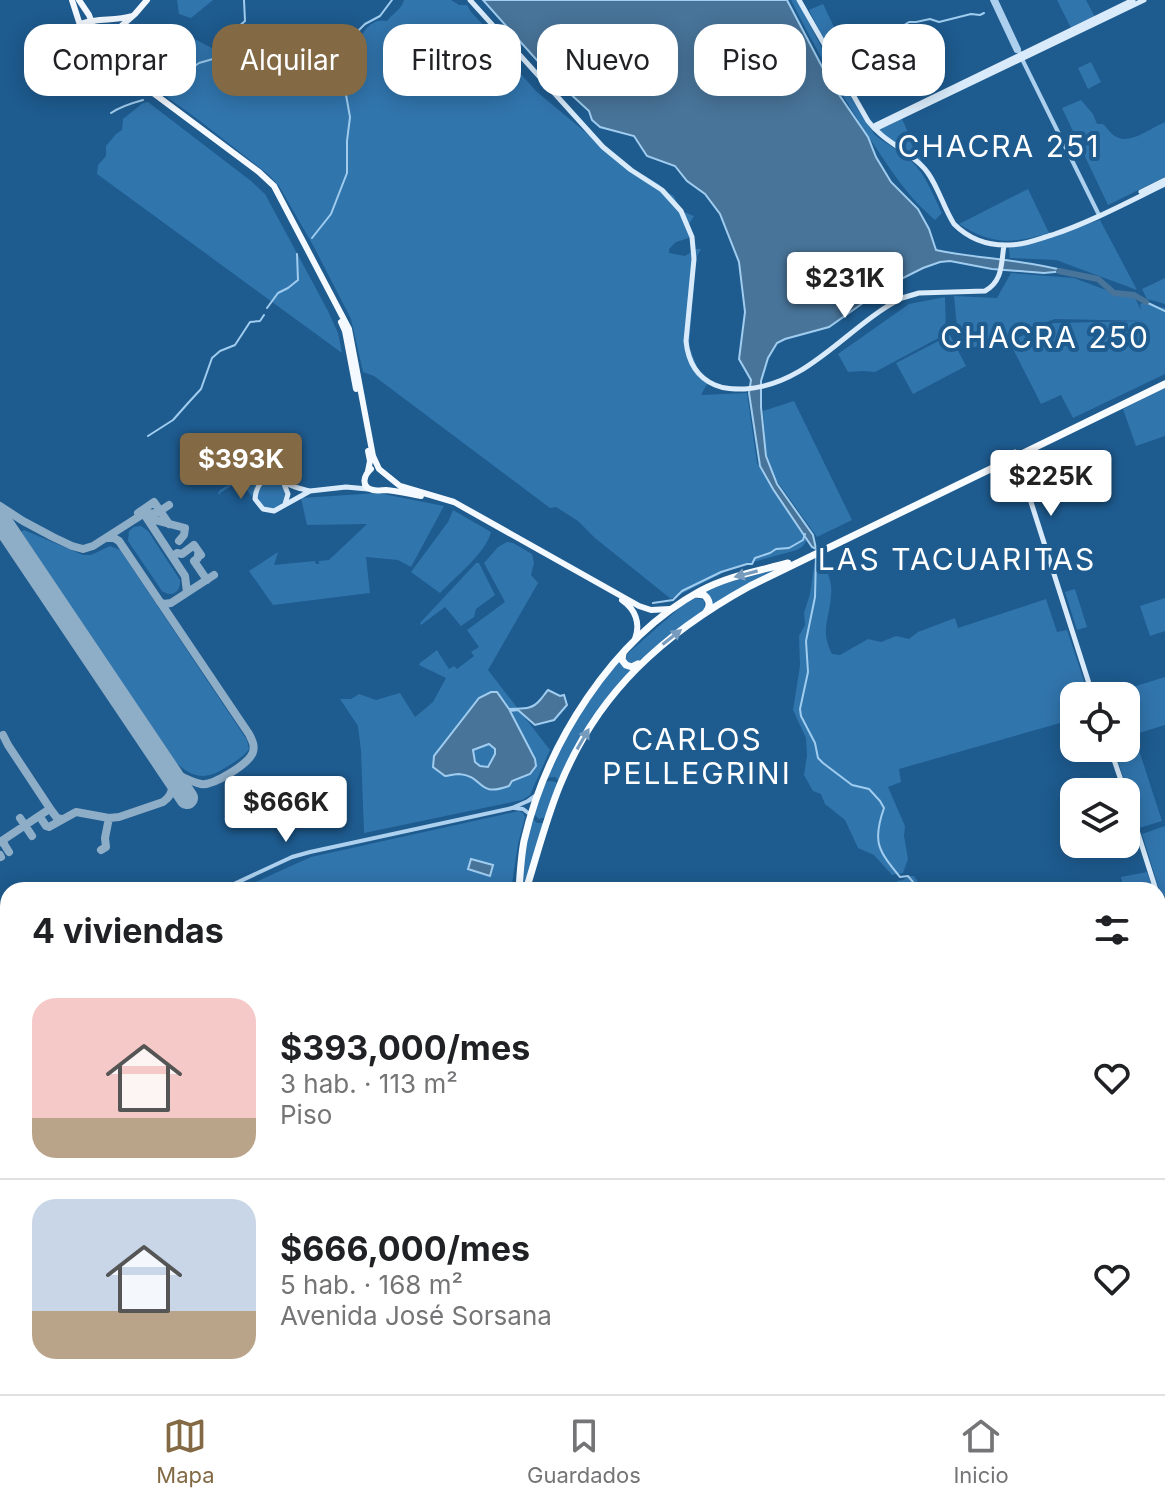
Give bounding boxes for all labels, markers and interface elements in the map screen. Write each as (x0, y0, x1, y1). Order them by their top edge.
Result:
chip: Comprar (24, 24, 196, 96)
chip: Alquilar (212, 24, 367, 96)
chip: Filtros (383, 24, 521, 96)
chip: Nuevo (537, 24, 678, 96)
chip: Piso (694, 24, 806, 96)
chip: Casa (822, 24, 945, 96)
district label: CHACRA 251 (898, 128, 1100, 164)
pin: $231K (789, 252, 901, 320)
text: $231K (805, 262, 885, 293)
district label: CHACRA 250 (940, 319, 1150, 355)
pin: $393K (185, 433, 297, 501)
text: $393K (198, 443, 284, 474)
pin: $225K (995, 450, 1107, 518)
text: $225K (1008, 460, 1094, 491)
district label: LAS TACUARITAS (818, 541, 1096, 577)
one-way arrow (733, 568, 758, 580)
one-way arrow (661, 630, 682, 646)
map controls (1060, 682, 1140, 858)
button: locate (1060, 682, 1140, 762)
district label: CARLOS PELLEGRINI (602, 721, 792, 791)
one-way arrow (576, 728, 590, 750)
pin: $666K (230, 776, 342, 844)
button: layers (1060, 778, 1140, 858)
text: $666K (243, 786, 329, 817)
icon: filters (1090, 908, 1134, 952)
text: 4 viviendas (32, 910, 224, 951)
text: $393,000/mes (280, 1027, 530, 1068)
icon: home (96, 1030, 192, 1126)
icon: heart (1090, 1056, 1134, 1100)
text: 3 hab. · 113 m² (280, 1068, 458, 1099)
text: Piso (280, 1099, 332, 1130)
text: $666,000/mes (280, 1228, 530, 1269)
icon: home (96, 1231, 192, 1327)
icon: heart (1090, 1257, 1134, 1301)
text: 5 hab. · 168 m² (280, 1269, 463, 1300)
text: Avenida José Sorsana (280, 1300, 552, 1331)
tab: Mapa (156, 1414, 215, 1488)
tab: Guardados (527, 1414, 641, 1488)
tab: Inicio (953, 1414, 1009, 1488)

